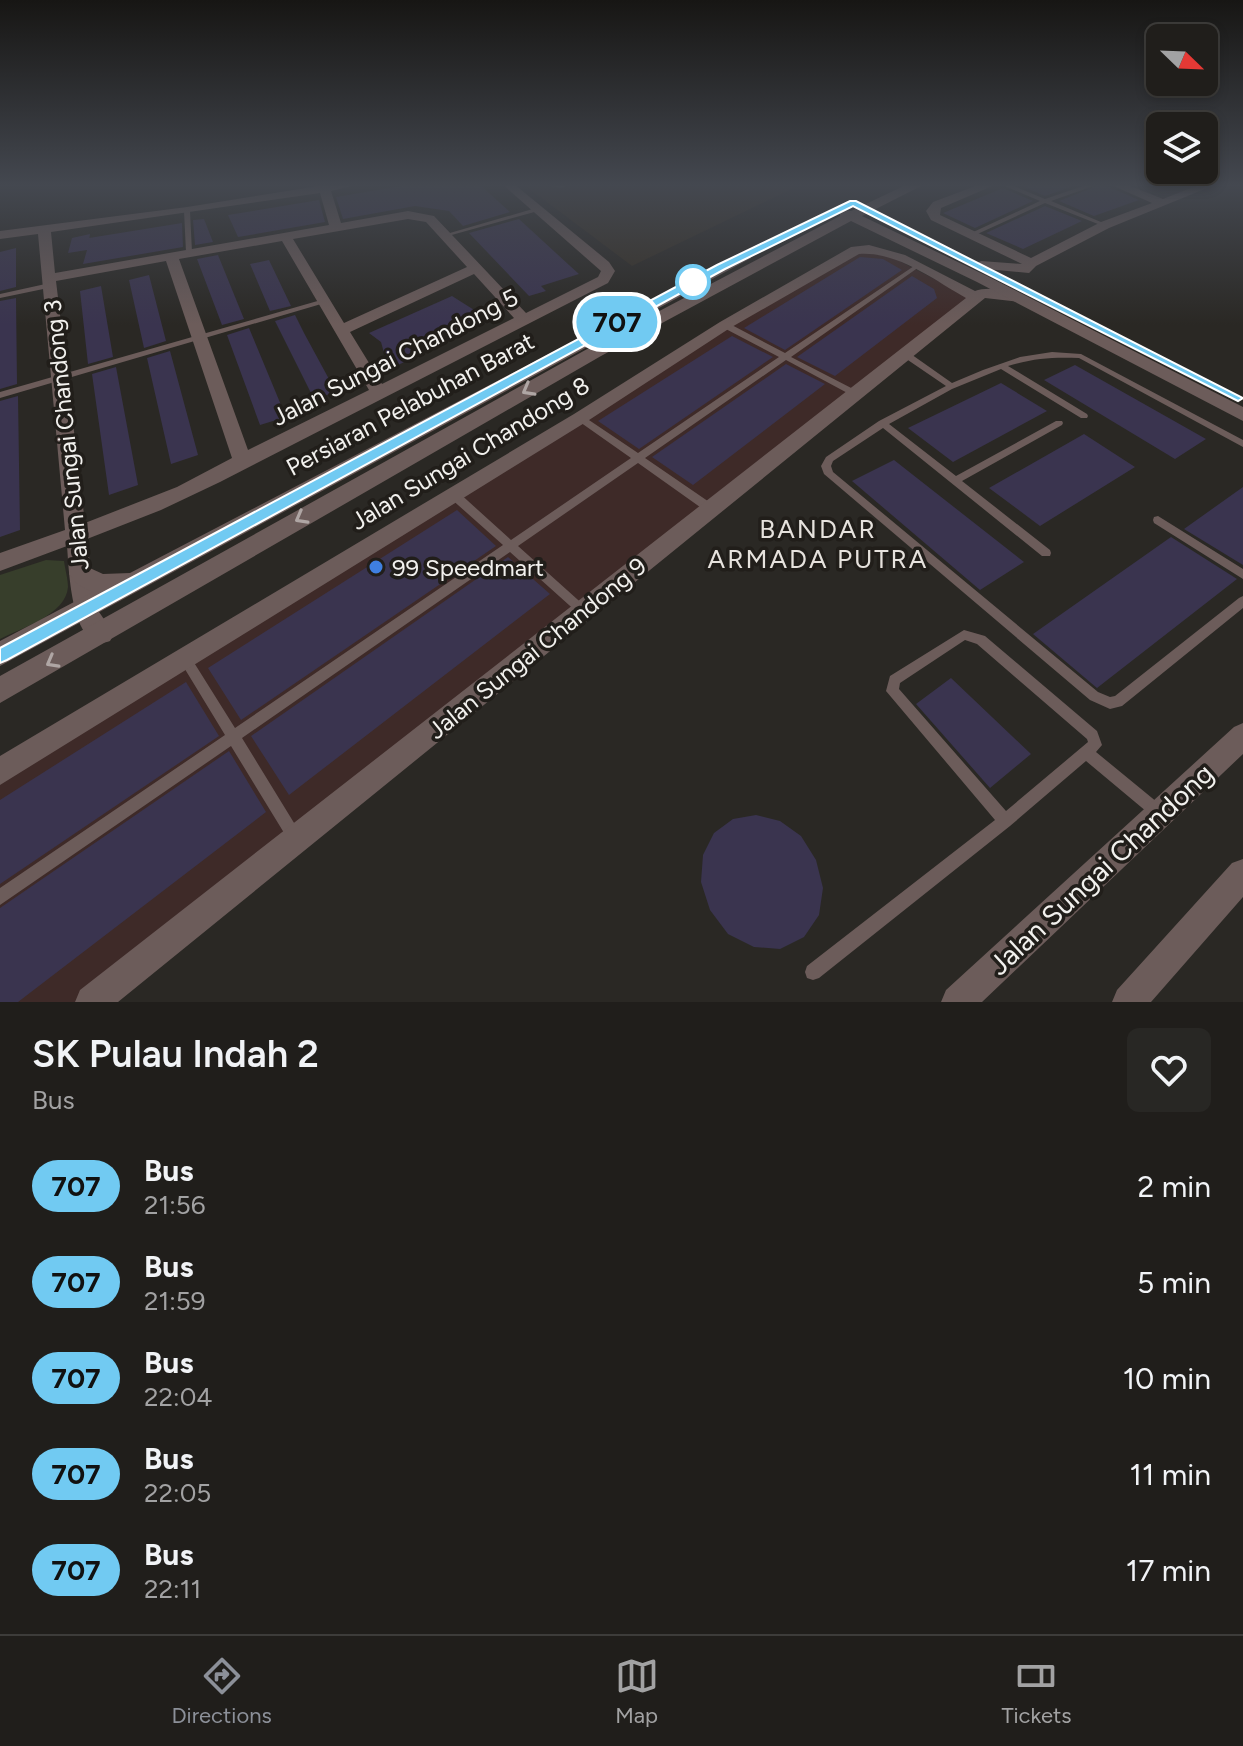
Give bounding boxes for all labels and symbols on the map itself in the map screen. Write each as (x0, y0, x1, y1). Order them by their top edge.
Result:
north arrow (1146, 24, 1218, 96)
unlabelled marker (676, 265, 710, 299)
street label: Jalan Sungai Chandong 5 (267, 282, 523, 432)
line badge: 707 (571, 296, 663, 348)
street label: Jalan Sungai Chandong 3 (37, 298, 95, 572)
street label: Persiaran Pelabuhan Barat (281, 326, 539, 482)
street label: Jalan Sungai Chandong 8 (345, 370, 595, 536)
one-way arrow (522, 381, 536, 396)
one-way arrow (296, 508, 310, 524)
district label: BANDAR ARMADA PUTRA (708, 513, 928, 575)
street label: Jalan Sungai Chandong 9 (422, 551, 652, 745)
place label: 99 Speedmart (392, 553, 544, 582)
marker: 99 Speedmart (367, 558, 385, 576)
one-way arrow (46, 652, 61, 668)
street label: Jalan Sungai Chandong (982, 756, 1220, 982)

